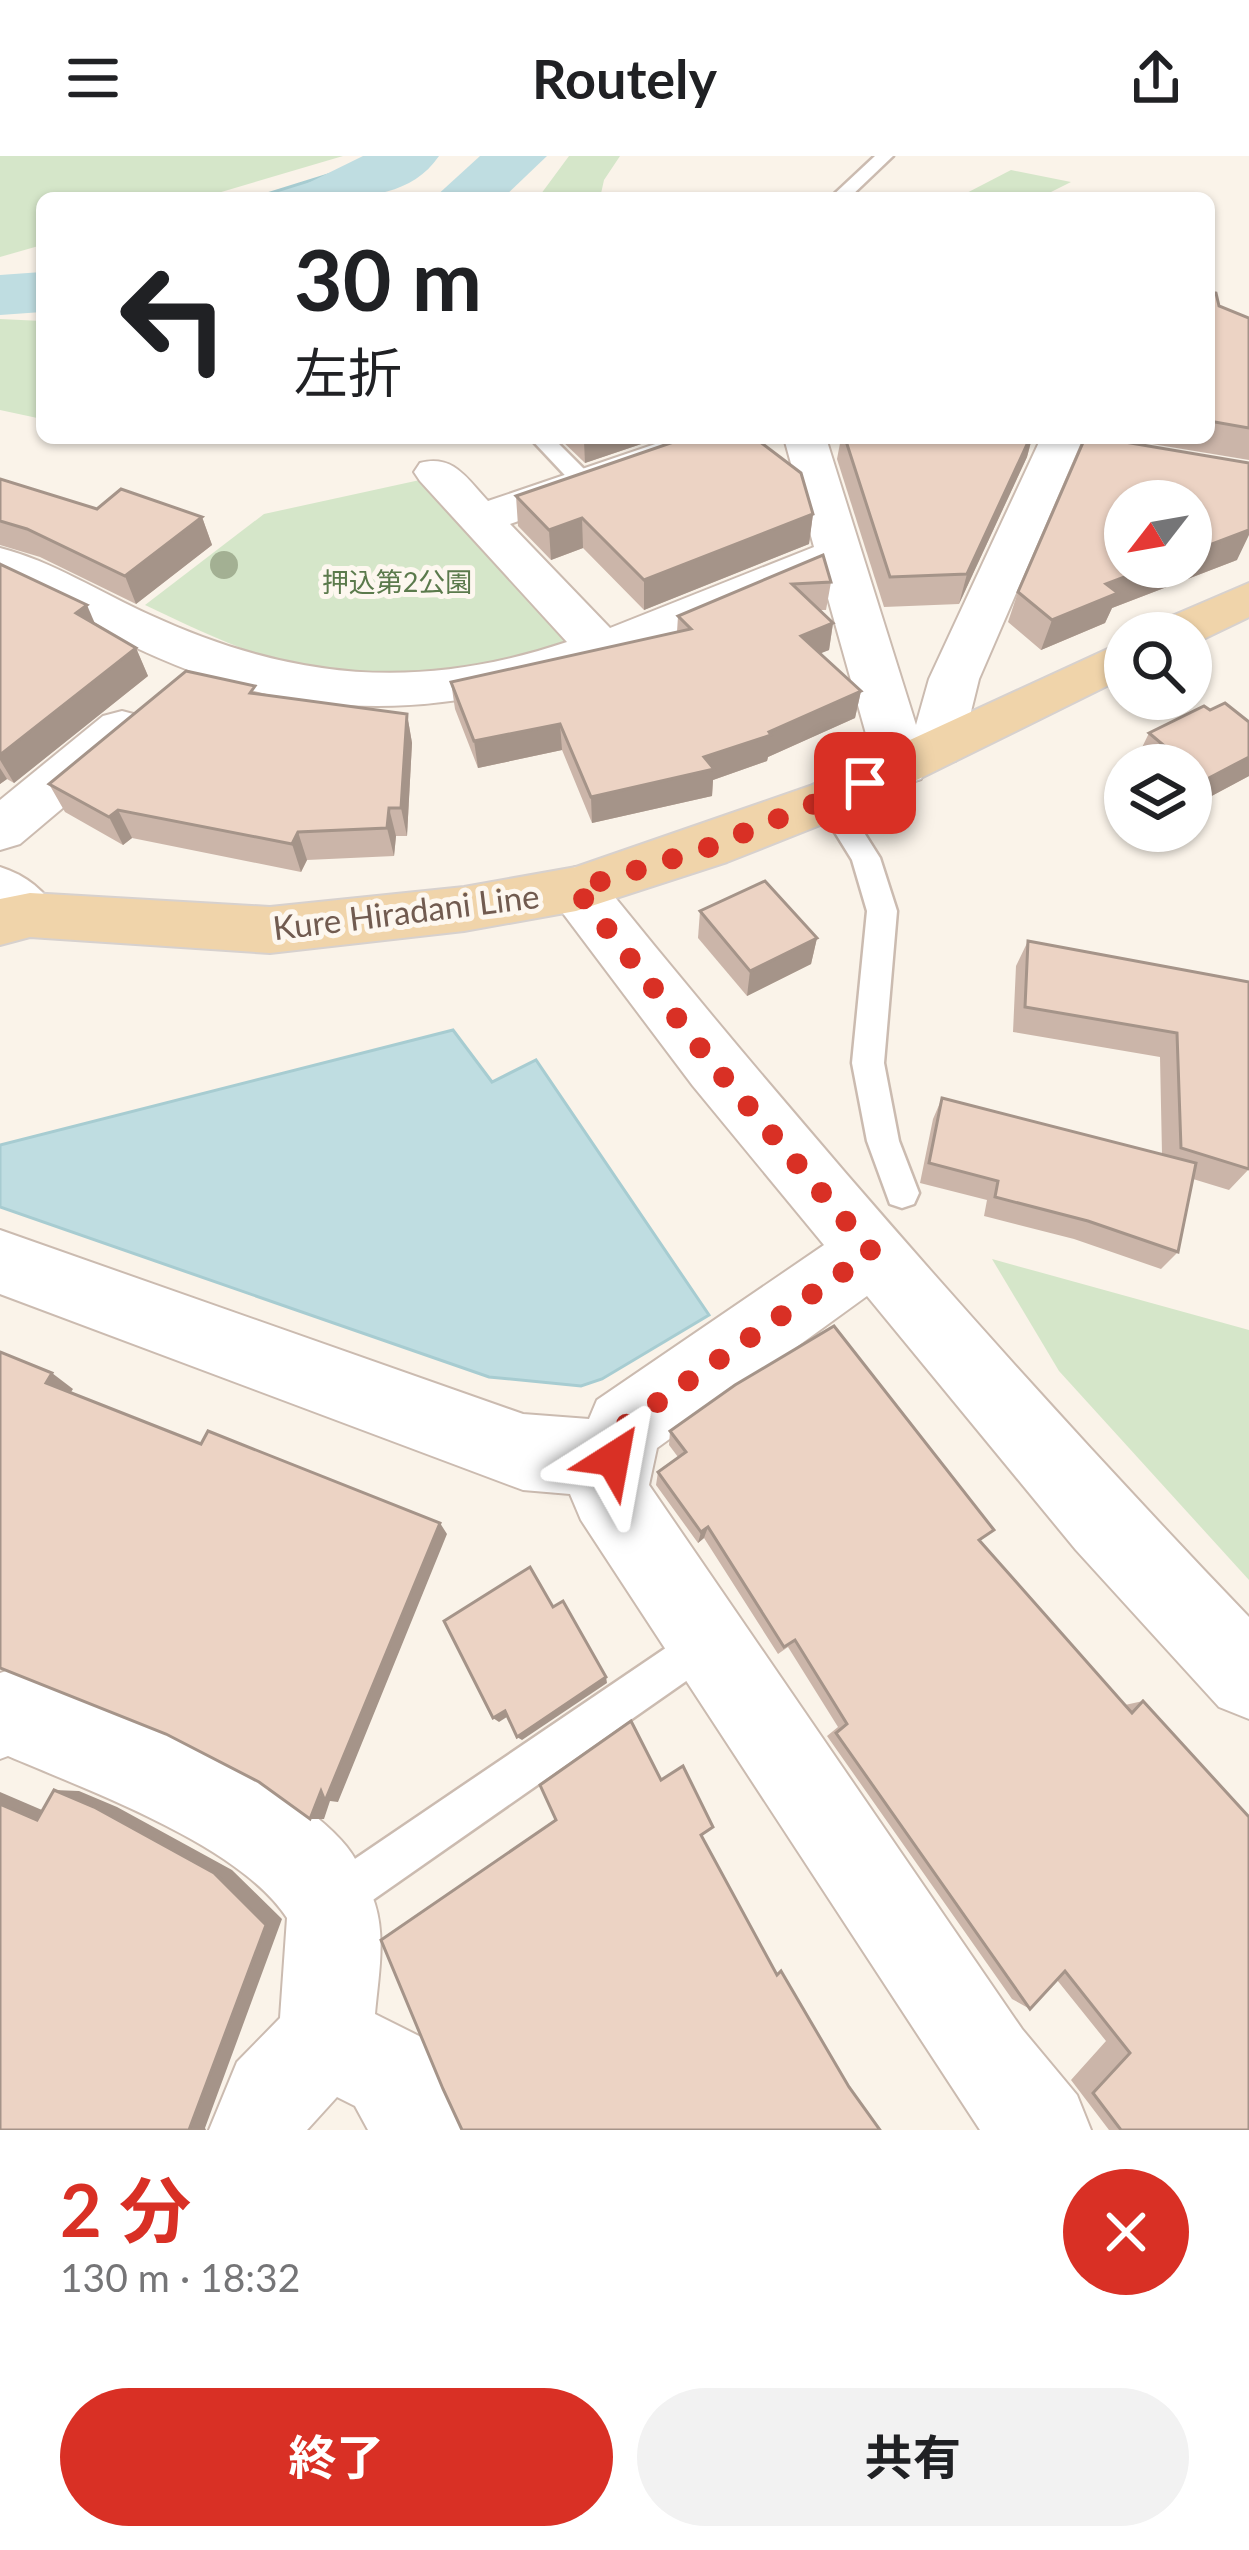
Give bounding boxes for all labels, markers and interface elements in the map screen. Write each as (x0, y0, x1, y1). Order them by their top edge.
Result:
icon: menu (60, 45, 126, 111)
icon: share (1123, 45, 1189, 111)
text: Routely (532, 46, 717, 111)
text: 30 m (294, 228, 482, 329)
icon: left (96, 240, 252, 396)
text: 左折 (294, 340, 402, 405)
north arrow (1104, 480, 1212, 588)
map controls (1104, 480, 1212, 852)
park label: 押込第2公園 (322, 565, 472, 598)
button: search (1104, 612, 1212, 720)
pin (814, 732, 916, 834)
button: layers (1104, 744, 1212, 852)
icon: arrive (832, 750, 898, 816)
street label: Kure Hiradani Line (271, 875, 541, 947)
position arrow (550, 1396, 676, 1522)
text: 2 分 (60, 2166, 191, 2252)
button: close (1063, 2169, 1189, 2295)
text: 130 m · 18:32 (60, 2254, 300, 2300)
button: 終了 (60, 2388, 613, 2526)
button: 共有 (637, 2388, 1189, 2526)

